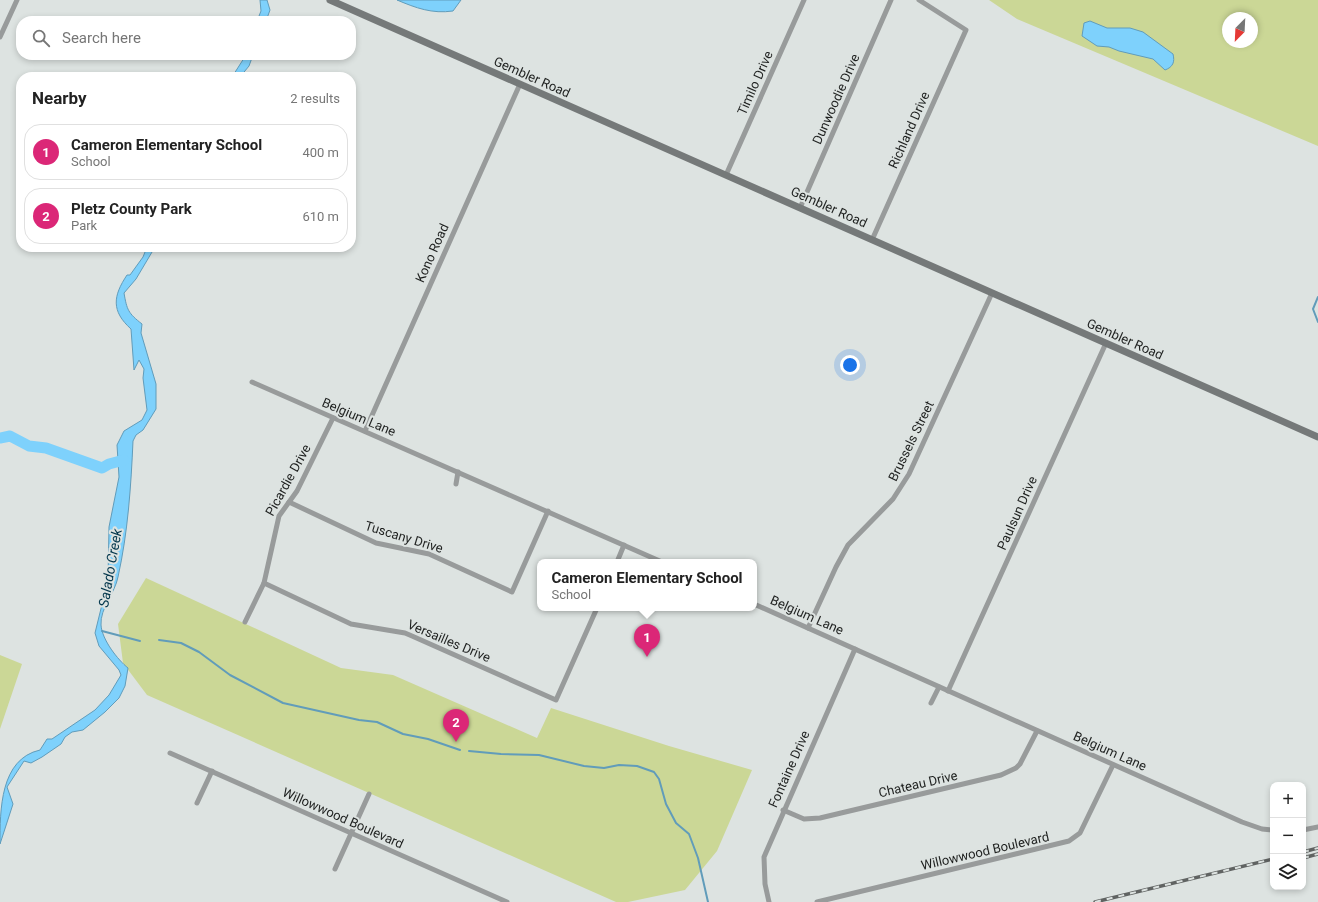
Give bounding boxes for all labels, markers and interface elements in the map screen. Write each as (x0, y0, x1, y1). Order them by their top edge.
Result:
north arrow (1222, 12, 1258, 48)
search box (16, 16, 356, 60)
icon: search (30, 27, 52, 49)
text: Search here (62, 29, 141, 47)
street label: Timilo Drive (734, 49, 776, 117)
street label: Dunwoodie Drive (809, 51, 863, 146)
street label: Gembler Road (492, 53, 572, 101)
text: Nearby (32, 88, 87, 108)
street label: Richland Drive (885, 89, 933, 171)
text: 2 results (290, 91, 340, 106)
text: Cameron Elementary School (71, 136, 262, 154)
text: 1 (42, 145, 50, 160)
text: 400 m (302, 145, 339, 160)
text: School (71, 154, 111, 169)
street label: Gembler Road (789, 183, 869, 231)
text: Pletz County Park (71, 200, 192, 218)
text: 2 (42, 209, 50, 224)
text: 610 m (302, 209, 339, 224)
text: Park (71, 218, 97, 233)
street label: Kono Road (412, 221, 452, 285)
street label: Gembler Road (1085, 315, 1165, 363)
your location (840, 355, 860, 375)
street label: Belgium Lane (320, 395, 398, 439)
street label: Brussels Street (885, 398, 937, 484)
street label: Picardie Drive (262, 442, 314, 518)
street label: Paulsun Drive (994, 474, 1040, 552)
street label: Tuscany Drive (363, 518, 445, 556)
water label: Salado Creek (95, 526, 125, 609)
popup (537, 559, 757, 611)
text: Cameron Elementary School (551, 569, 743, 587)
text: School (551, 587, 591, 602)
street label: Belgium Lane (768, 592, 846, 638)
street label: Versailles Drive (405, 617, 493, 665)
pin: 1 (634, 624, 660, 657)
pin: 2 (443, 709, 469, 742)
street label: Fontaine Drive (765, 728, 813, 810)
street label: Belgium Lane (1071, 728, 1149, 774)
street label: Chateau Drive (877, 768, 959, 800)
map controls (1270, 782, 1306, 890)
button: + (1270, 782, 1306, 818)
street label: Willowwood Boulevard (280, 785, 406, 851)
button: − (1270, 818, 1306, 854)
street label: Willowwood Boulevard (920, 829, 1050, 873)
button: layers (1270, 854, 1306, 890)

